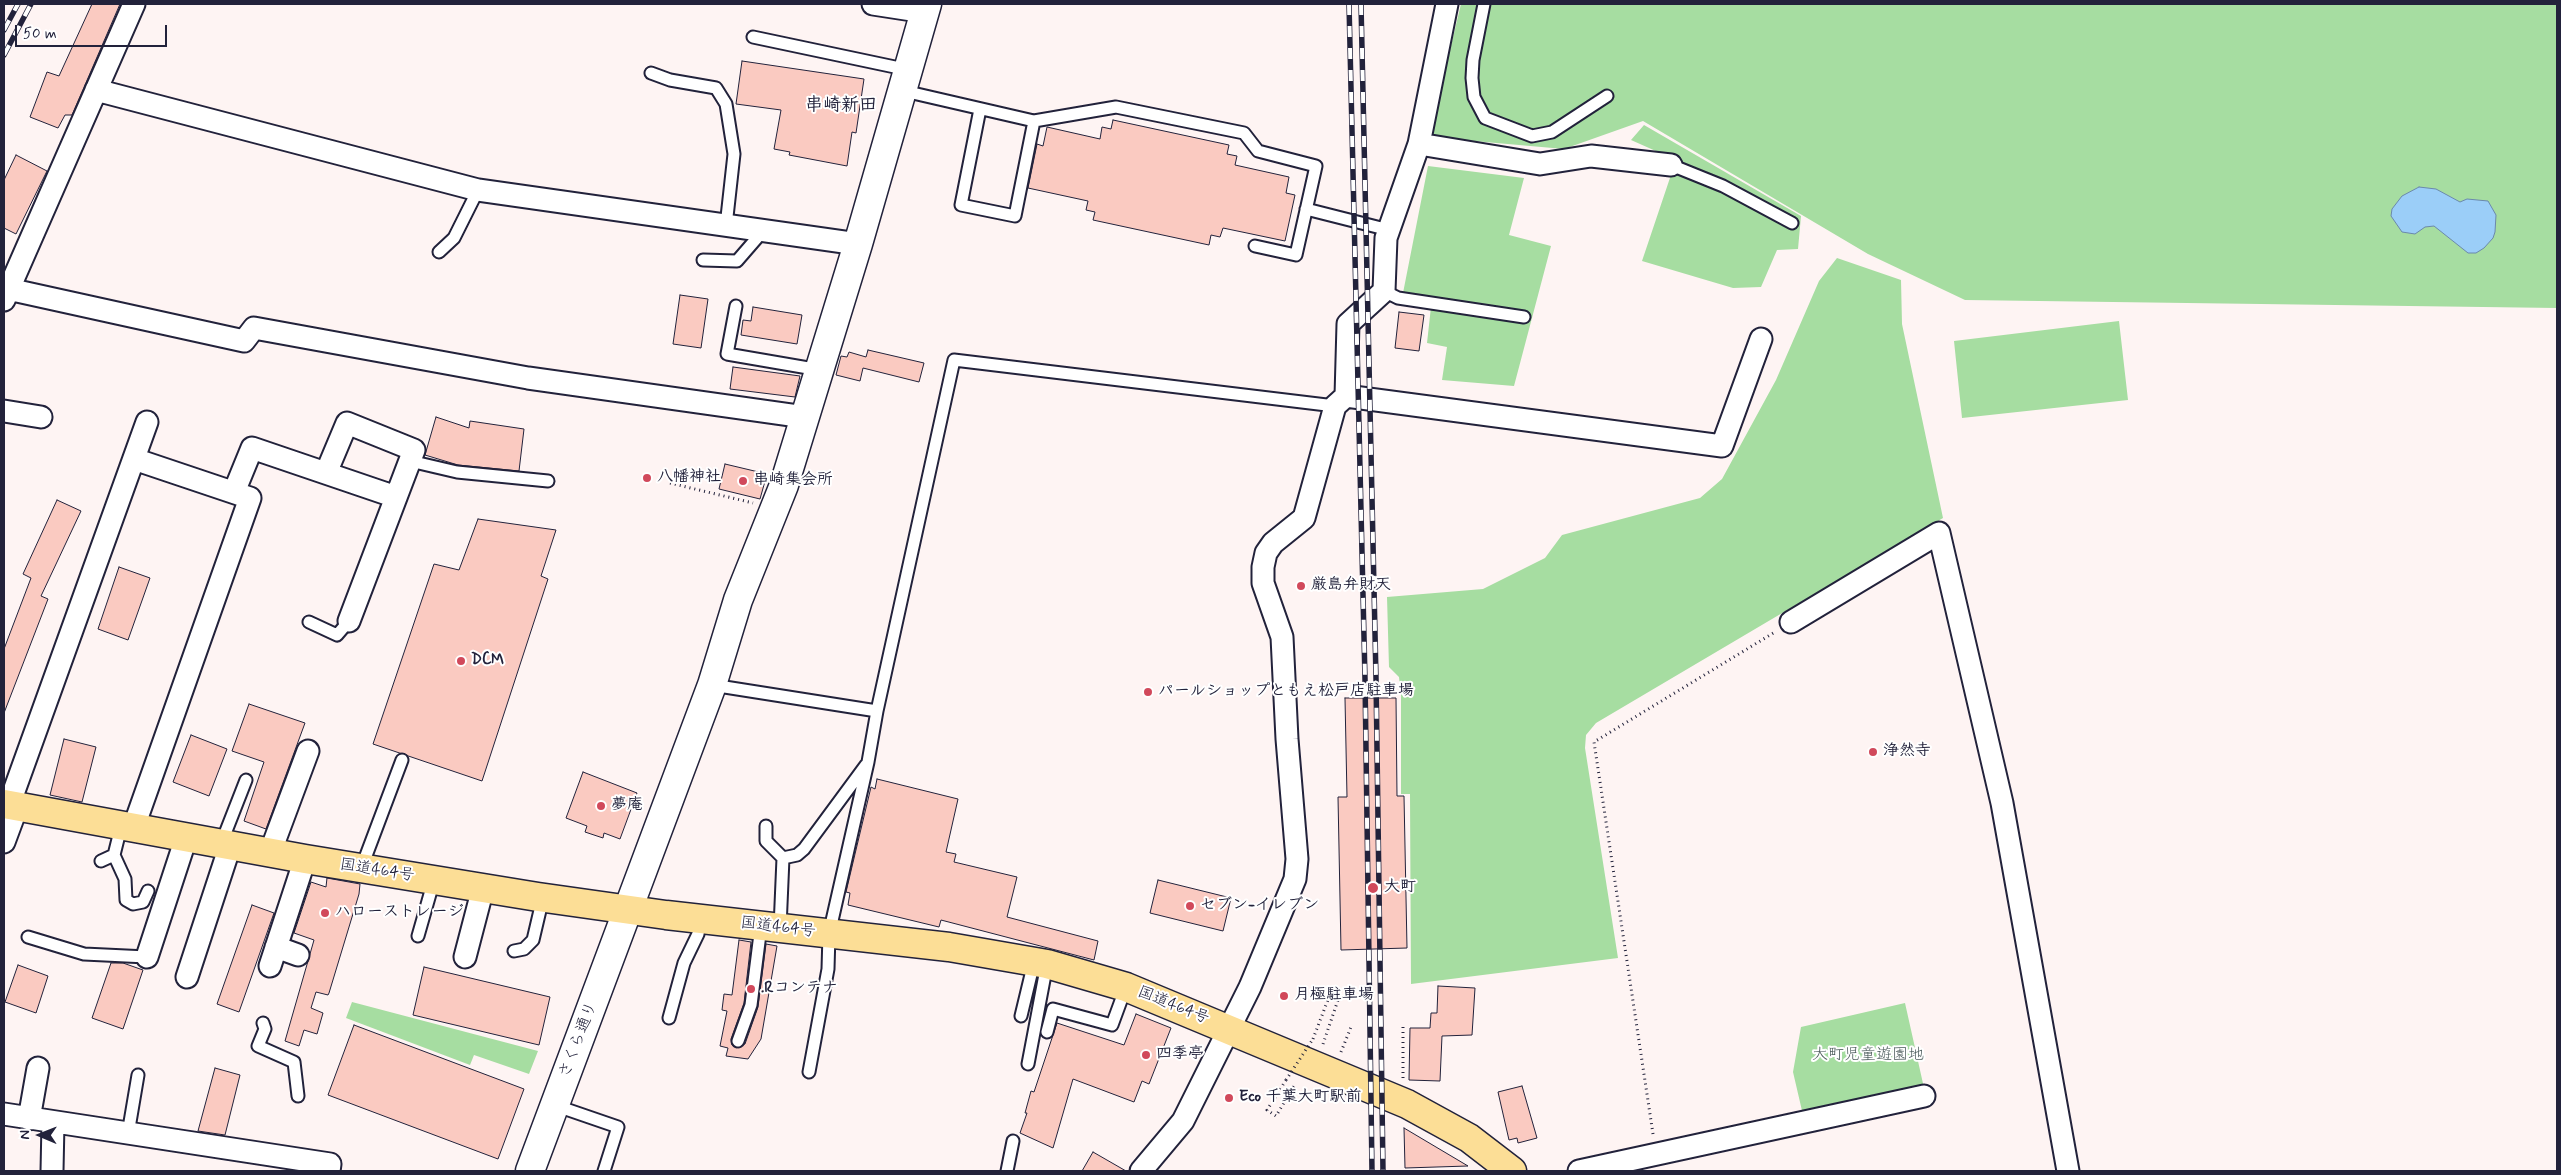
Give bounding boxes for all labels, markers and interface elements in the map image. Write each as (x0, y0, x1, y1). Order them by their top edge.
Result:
scale bar (18, 15, 170, 47)
text: 50 m (23, 24, 57, 44)
district label: 串崎新田 (805, 95, 877, 117)
place label: 八幡神社 (657, 468, 721, 488)
place label: 串崎集会所 (753, 471, 833, 491)
marker: 八幡神社 (641, 472, 653, 484)
marker: 串崎集会所 (737, 475, 749, 487)
place label: 厳島弁財天 (1311, 576, 1391, 596)
marker: 厳島弁財天 (1295, 580, 1307, 592)
place label: DCM (471, 651, 504, 671)
marker: DCM (455, 655, 467, 667)
place label: パールショップともえ松戸店駐車場 (1158, 682, 1414, 702)
marker: パールショップともえ松戸店駐車場 (1142, 686, 1154, 698)
place label: 浄然寺 (1883, 742, 1931, 762)
marker: 浄然寺 (1867, 746, 1879, 758)
place label: 夢庵 (611, 796, 643, 816)
marker: 夢庵 (595, 800, 607, 812)
street label: 国道464号 (338, 856, 416, 886)
place label: 大町 (1384, 878, 1416, 898)
marker: 大町 (1366, 881, 1380, 895)
place label: セブン-イレブン (1200, 896, 1319, 916)
marker: セブン-イレブン (1184, 900, 1196, 912)
place label: ハローストレージ (335, 903, 464, 923)
marker: ハローストレージ (319, 907, 331, 919)
street label: 国道464号 (739, 914, 817, 942)
place label: .Rコンテナ (761, 979, 838, 999)
marker: .Rコンテナ (745, 983, 757, 995)
street label: 国道464号 (1134, 983, 1212, 1029)
place label: 月極駐車場 (1294, 986, 1374, 1006)
marker: 月極駐車場 (1278, 990, 1290, 1002)
street label: さくら通り (556, 999, 602, 1081)
place label: 四季亭 (1156, 1045, 1204, 1065)
park label: 大町児童遊園地 (1812, 1046, 1924, 1066)
marker: 四季亭 (1140, 1049, 1152, 1061)
place label: Eco 千葉大町駅前 (1239, 1088, 1361, 1108)
marker: Eco 千葉大町駅前 (1223, 1092, 1235, 1104)
north arrow (15, 1110, 65, 1160)
text: N (16, 1130, 34, 1140)

